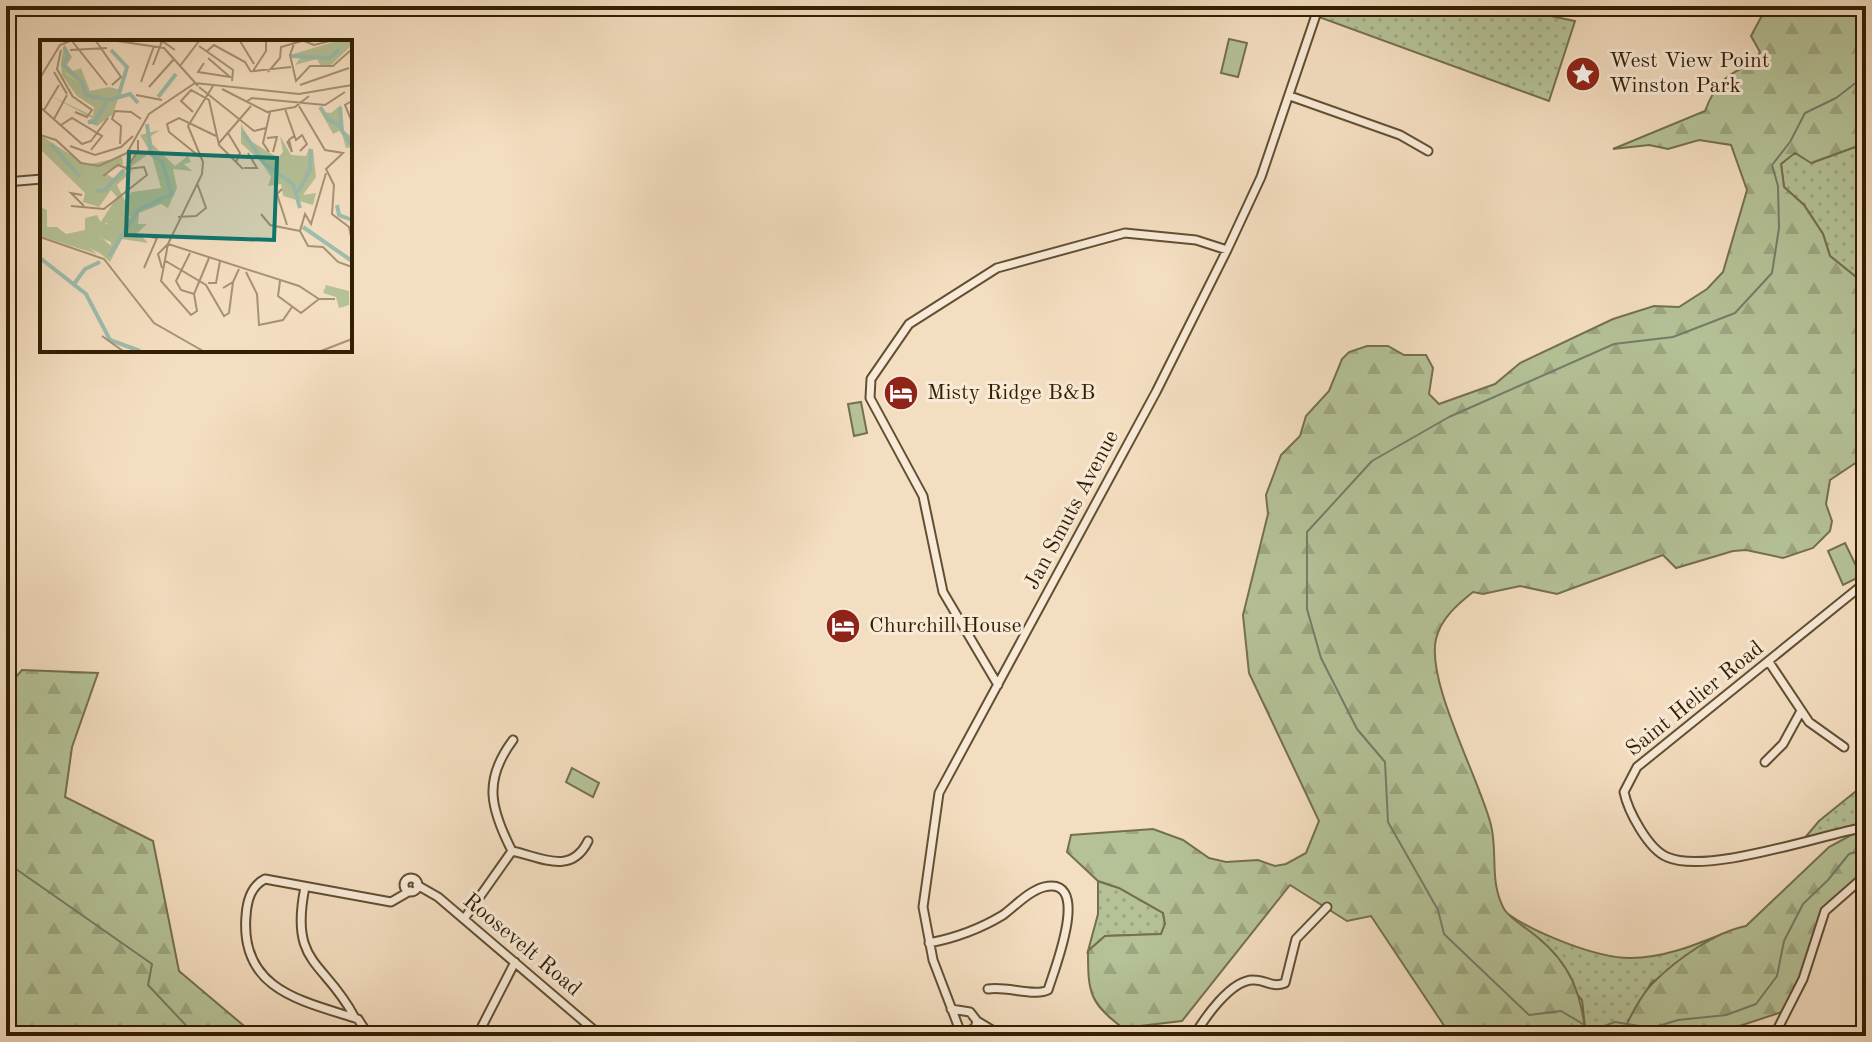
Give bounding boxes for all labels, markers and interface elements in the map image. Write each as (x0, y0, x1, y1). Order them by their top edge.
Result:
inset map (40, 40, 352, 352)
place label: West View Point Winston Park (1609, 50, 1769, 97)
place icon: West View Point Winston Park (1564, 55, 1602, 93)
hotel icon: Misty Ridge B&B (882, 374, 920, 412)
place label: Misty Ridge B&B (927, 382, 1095, 404)
street label: Jan Smuts Avenue (1021, 427, 1123, 593)
hotel icon: Churchill House (824, 607, 862, 645)
place label: Churchill House (869, 615, 1022, 637)
street label: Saint Helier Road (1622, 637, 1768, 761)
street label: Roosevelt Road (459, 889, 585, 1001)

